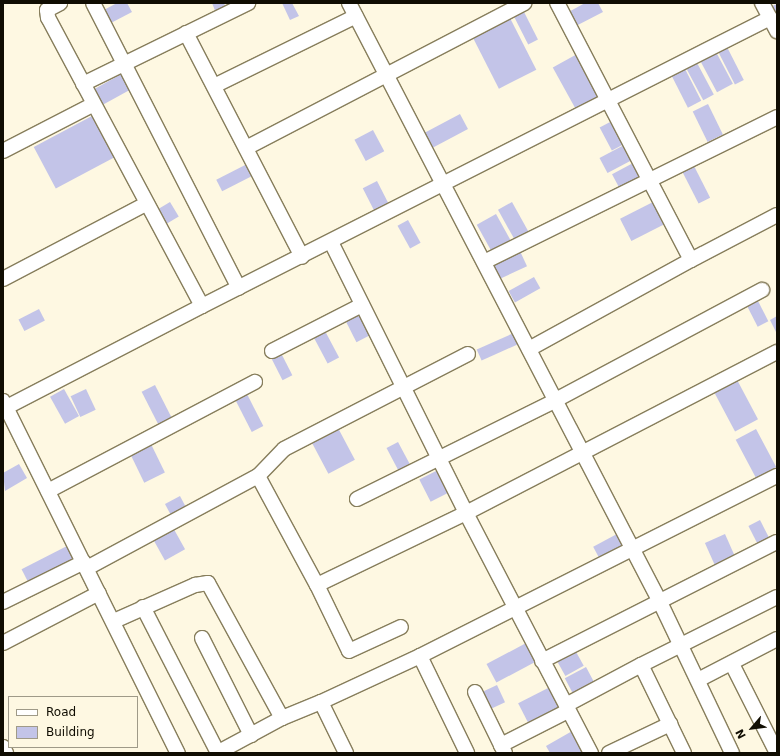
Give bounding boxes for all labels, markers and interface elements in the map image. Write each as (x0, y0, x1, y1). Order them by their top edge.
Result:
legend (8, 696, 138, 748)
text: Road (46, 705, 76, 719)
north arrow (732, 708, 772, 748)
text: Building (46, 725, 95, 739)
text: N (733, 727, 749, 741)

